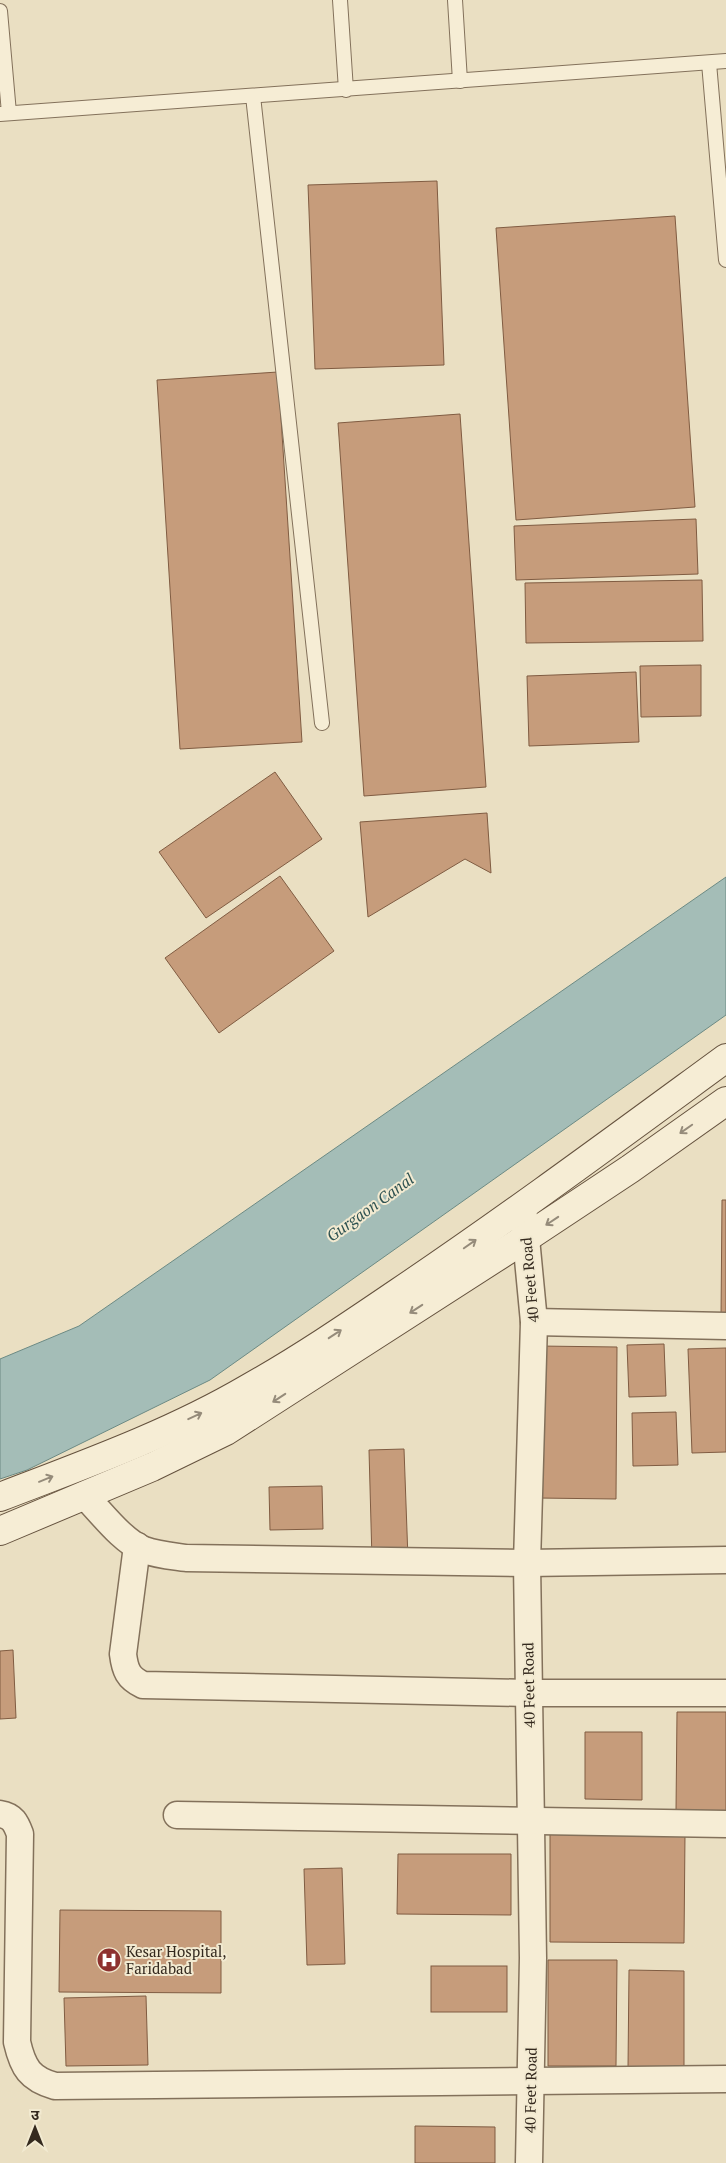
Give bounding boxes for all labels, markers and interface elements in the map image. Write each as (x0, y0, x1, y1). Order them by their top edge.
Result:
one-way arrow (679, 1124, 693, 1134)
water label: Gurgaon Canal (322, 1167, 419, 1246)
one-way arrow (545, 1215, 559, 1226)
street label: 40 Feet Road (515, 1237, 543, 1323)
one-way arrow (463, 1239, 477, 1249)
one-way arrow (409, 1304, 423, 1315)
one-way arrow (328, 1329, 342, 1339)
one-way arrow (273, 1393, 287, 1403)
one-way arrow (187, 1410, 202, 1420)
one-way arrow (37, 1474, 53, 1483)
street label: 40 Feet Road (517, 1642, 539, 1728)
place label: Kesar Hospital, Faridabad (126, 1941, 227, 1978)
hospital icon: Kesar Hospital, Faridabad (96, 1947, 122, 1973)
street label: 40 Feet Road (519, 2047, 541, 2133)
north arrow (10, 2103, 60, 2153)
text: उ (31, 2105, 40, 2124)

